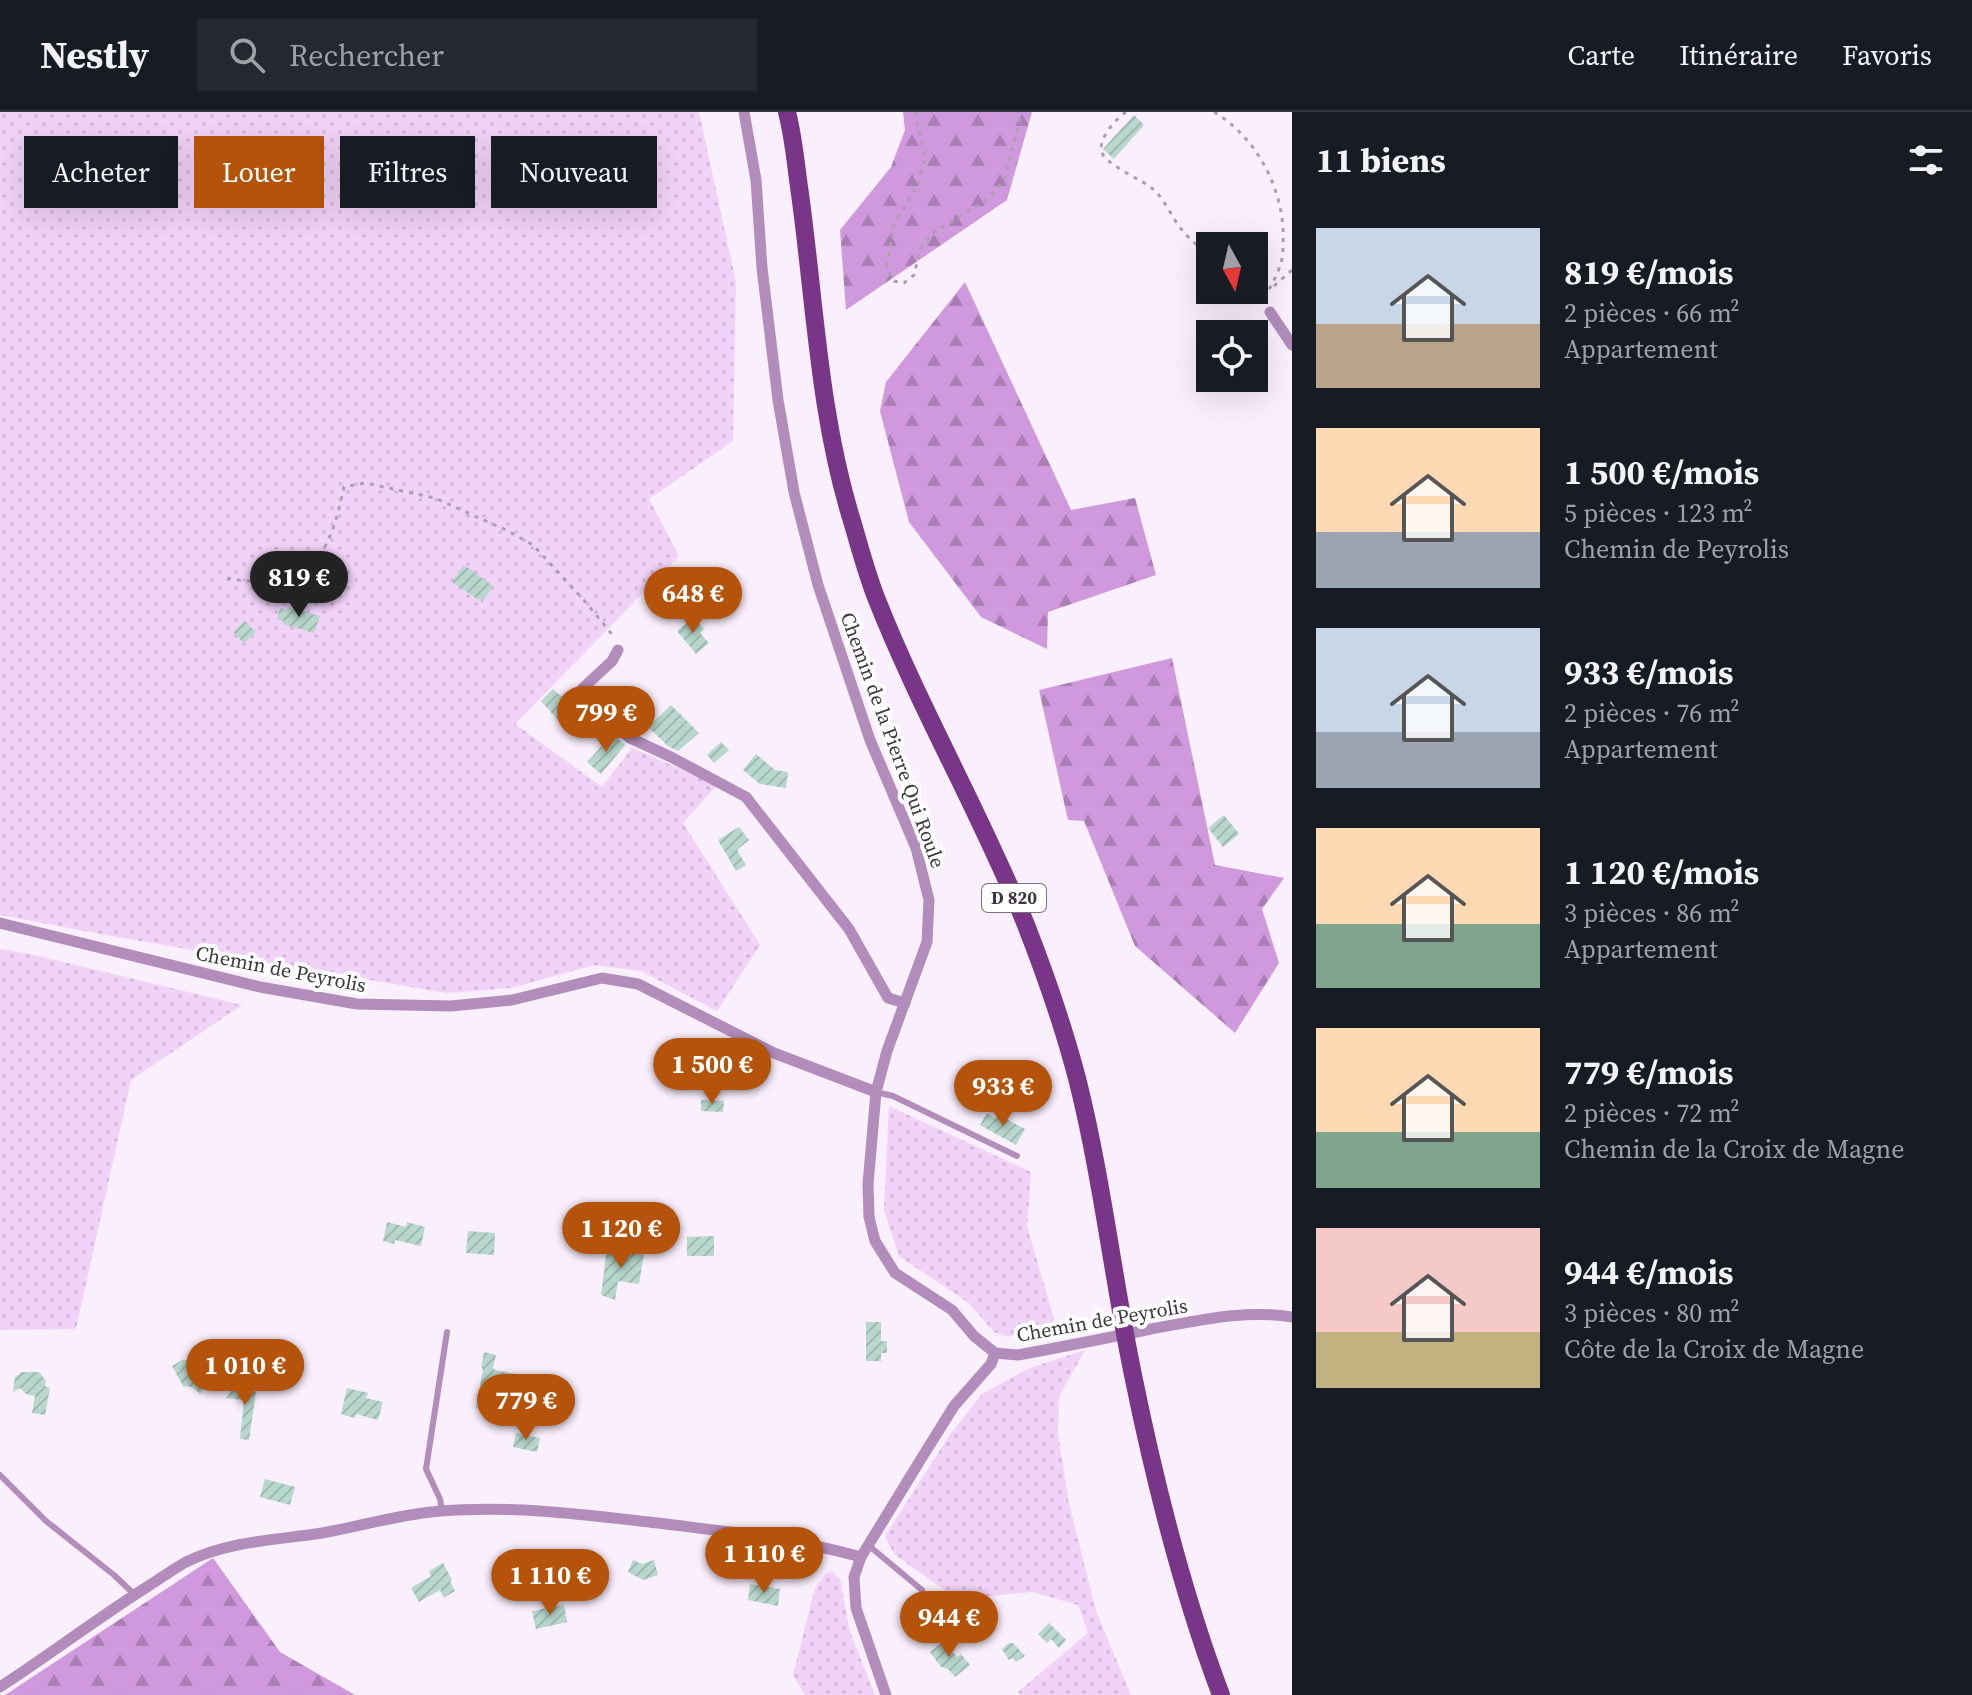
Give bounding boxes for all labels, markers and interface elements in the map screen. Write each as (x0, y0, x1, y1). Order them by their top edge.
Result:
search box (197, 19, 757, 91)
text: Nestly (40, 29, 149, 81)
icon: search (225, 33, 269, 77)
text: Rechercher (289, 35, 444, 76)
text: Carte (1568, 36, 1635, 74)
text: Itinéraire (1679, 36, 1798, 74)
text: Favoris (1842, 36, 1932, 74)
chip: Acheter (24, 136, 178, 208)
chip: Louer (194, 136, 324, 208)
chip: Filtres (340, 136, 475, 208)
chip: Nouveau (491, 136, 657, 208)
text: 11 biens (1316, 137, 1446, 183)
icon: filters (1904, 138, 1948, 182)
north arrow (1196, 232, 1268, 304)
map controls (1196, 232, 1268, 392)
text: 819 €/mois (1564, 249, 1734, 295)
icon: home (1380, 260, 1476, 356)
text: 2 pièces · 66 m² (1564, 295, 1740, 331)
button: locate (1196, 320, 1268, 392)
text: Appartement (1564, 331, 1718, 367)
text: 1 500 €/mois (1564, 449, 1759, 495)
icon: home (1380, 460, 1476, 556)
text: 5 pièces · 123 m² (1564, 495, 1753, 531)
text: Chemin de Peyrolis (1564, 531, 1789, 567)
pin: 819 € (243, 551, 355, 619)
text: 819 € (268, 559, 330, 595)
pin: 648 € (637, 567, 749, 635)
text: 648 € (662, 575, 724, 611)
street label: Chemin de la Pierre Qui Roule (834, 608, 952, 872)
text: 933 €/mois (1564, 649, 1734, 695)
icon: home (1380, 660, 1476, 756)
pin: 799 € (550, 686, 662, 754)
text: 799 € (575, 694, 637, 730)
text: 2 pièces · 76 m² (1564, 695, 1740, 731)
text: Appartement (1564, 731, 1718, 767)
text: 1 120 €/mois (1564, 849, 1759, 895)
icon: home (1380, 860, 1476, 956)
road number: D 820 (982, 884, 1046, 912)
text: 3 pièces · 86 m² (1564, 895, 1740, 931)
text: Appartement (1564, 931, 1718, 967)
street label: Chemin de Peyrolis (193, 939, 369, 999)
pin: 1 500 € (638, 1038, 786, 1106)
text: 1 500 € (671, 1046, 753, 1082)
text: 779 €/mois (1564, 1049, 1734, 1095)
pin: 933 € (947, 1060, 1059, 1128)
icon: home (1380, 1060, 1476, 1156)
text: 933 € (972, 1068, 1034, 1104)
text: 2 pièces · 72 m² (1564, 1095, 1740, 1131)
text: Chemin de la Croix de Magne (1564, 1131, 1904, 1167)
pin: 1 120 € (547, 1202, 695, 1270)
text: 1 120 € (580, 1210, 662, 1246)
text: 944 €/mois (1564, 1249, 1734, 1295)
icon: home (1380, 1260, 1476, 1356)
street label: Chemin de Peyrolis (1014, 1291, 1190, 1349)
text: 3 pièces · 80 m² (1564, 1295, 1740, 1331)
text: Côte de la Croix de Magne (1564, 1331, 1864, 1367)
pin: 1 010 € (171, 1339, 319, 1407)
text: 1 010 € (204, 1347, 286, 1383)
pin: 779 € (470, 1374, 582, 1442)
text: 779 € (495, 1382, 557, 1418)
pin: 1 110 € (690, 1527, 838, 1595)
text: 1 110 € (723, 1535, 805, 1571)
pin: 1 110 € (476, 1549, 624, 1617)
text: 1 110 € (509, 1557, 591, 1593)
pin: 944 € (893, 1591, 1005, 1659)
text: 944 € (918, 1599, 980, 1635)

